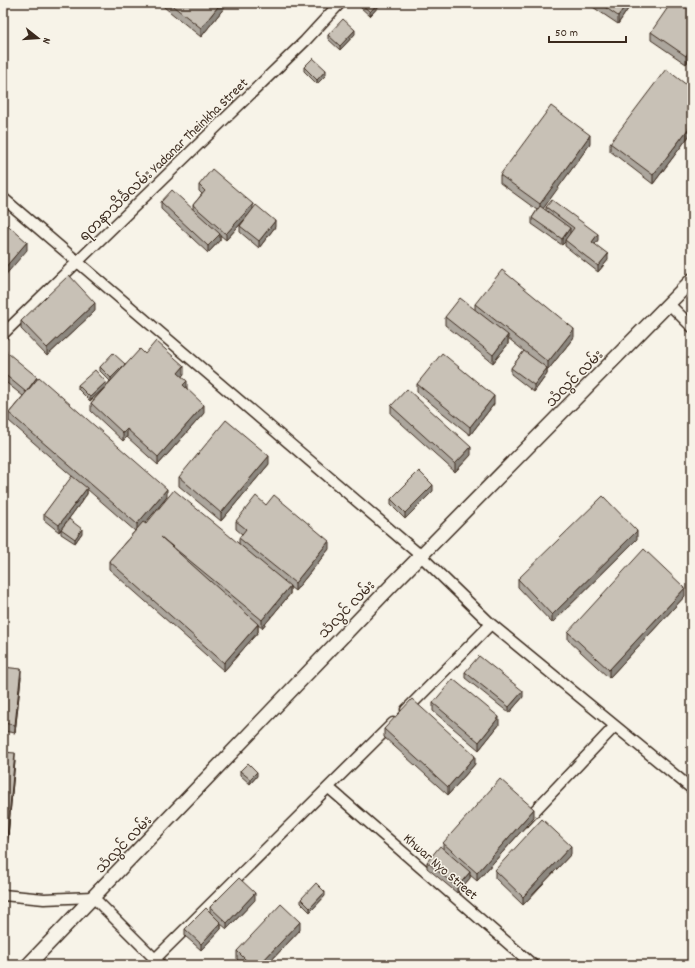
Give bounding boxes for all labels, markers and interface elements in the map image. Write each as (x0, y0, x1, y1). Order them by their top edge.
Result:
north arrow (18, 18, 58, 58)
scale bar (549, 18, 626, 44)
text: 50 m (555, 25, 578, 42)
text: N (37, 35, 54, 46)
street label: ရတနာသိင်္ခလမ်း Yadanar Theinkha Street (74, 73, 253, 247)
street label: သံလွင် လမ်း (541, 345, 609, 413)
street label: သံလွင် လမ်း (313, 575, 380, 644)
street label: သံလွင် လမ်း (90, 810, 157, 879)
street label: Khwar Nyo Street (398, 829, 481, 906)

